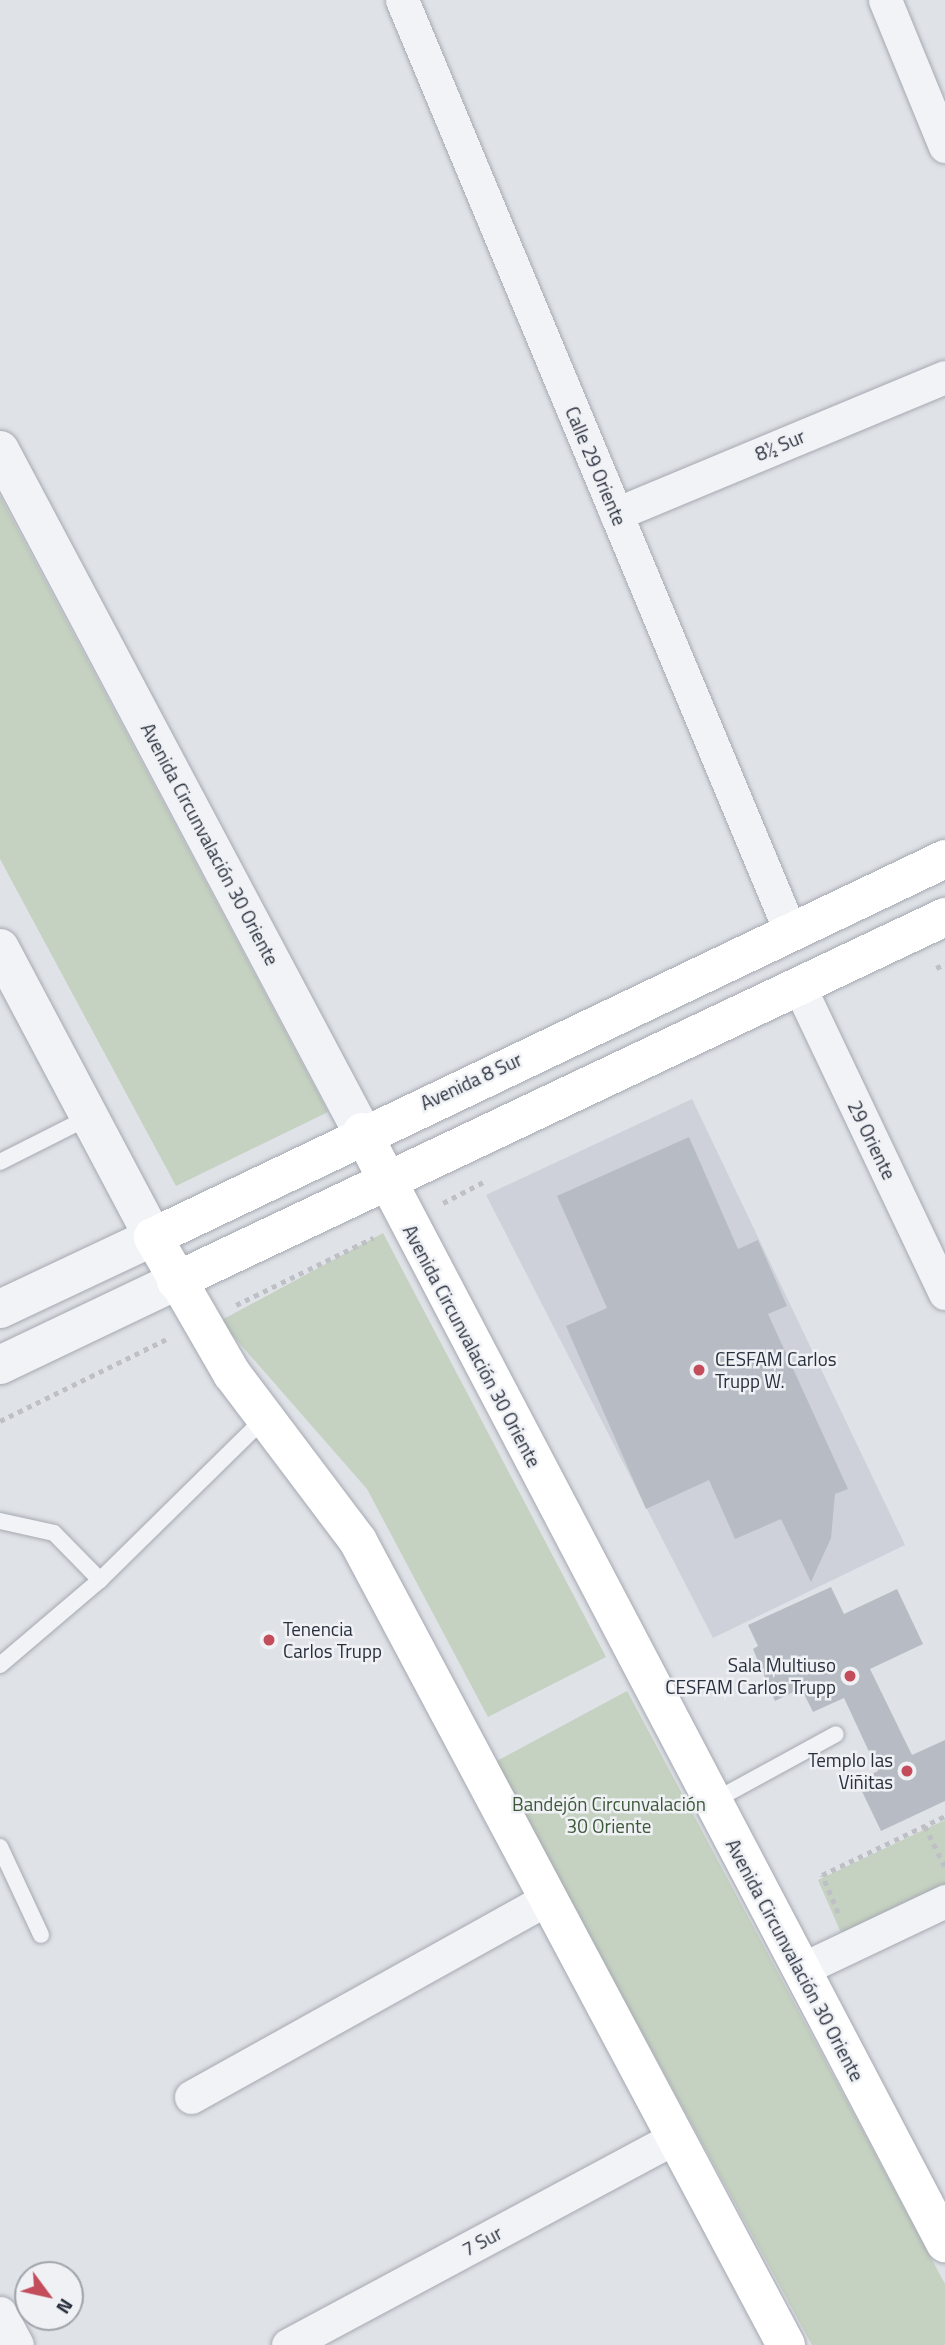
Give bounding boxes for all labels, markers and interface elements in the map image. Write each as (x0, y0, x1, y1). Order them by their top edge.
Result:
street label: Calle 29 Oriente (561, 403, 631, 529)
street label: 8½ Sur (752, 424, 808, 466)
street label: Avenida Circunvalación 30 Oriente (136, 719, 284, 969)
street label: Avenida 8 Sur (417, 1048, 525, 1114)
street label: 29 Oriente (843, 1097, 901, 1183)
street label: Avenida Circunvalación 30 Oriente (398, 1221, 546, 1471)
place label: CESFAM Carlos Trupp W. (715, 1348, 837, 1392)
marker: CESFAM Carlos Trupp W. (689, 1360, 709, 1380)
place label: Tenencia Carlos Trupp (283, 1618, 382, 1662)
marker: Tenencia Carlos Trupp (261, 1632, 277, 1648)
place label: Sala Multiuso CESFAM Carlos Trupp (665, 1654, 836, 1698)
marker: Sala Multiuso CESFAM Carlos Trupp (842, 1668, 858, 1684)
place label: Templo las Viñitas (808, 1749, 893, 1793)
marker: Templo las Viñitas (899, 1763, 915, 1779)
park label: Bandejón Circunvalación 30 Oriente (512, 1793, 706, 1837)
street label: Avenida Circunvalación 30 Oriente (721, 1835, 869, 2085)
street label: 7 Sur (458, 2221, 506, 2261)
north arrow (14, 2261, 84, 2331)
text: N (50, 2293, 81, 2320)

